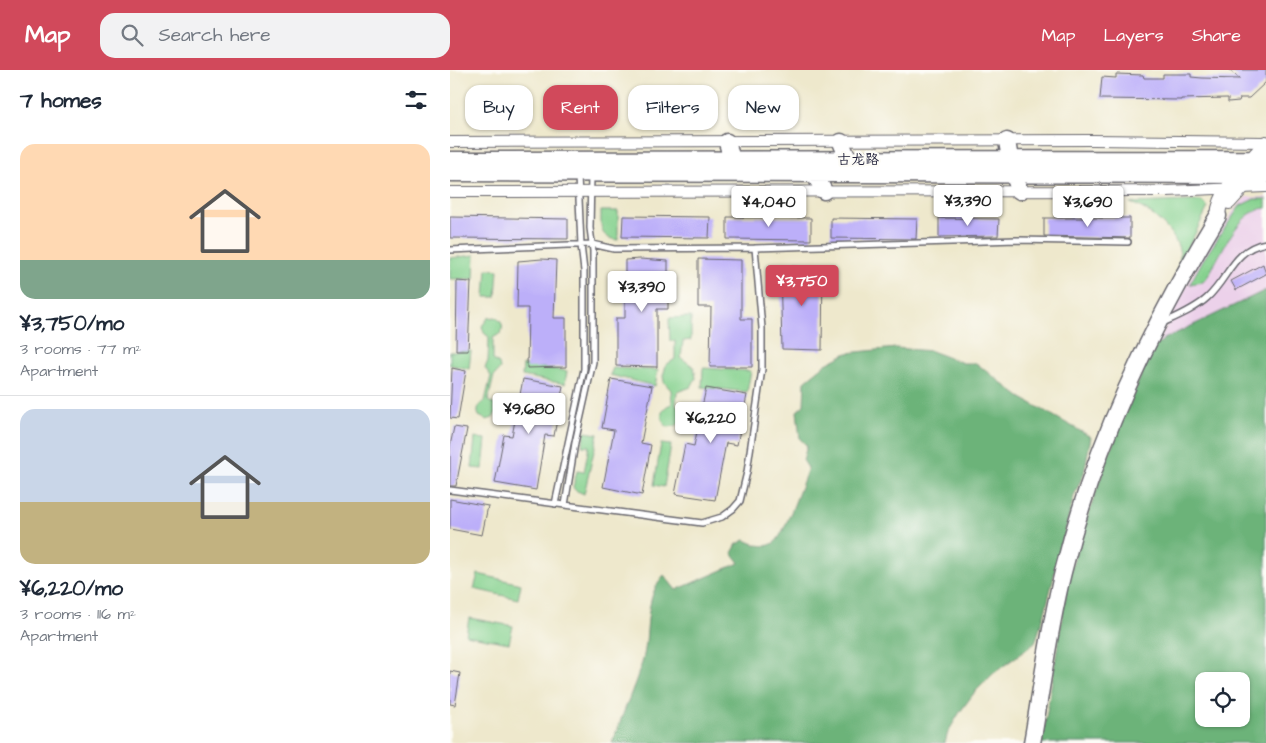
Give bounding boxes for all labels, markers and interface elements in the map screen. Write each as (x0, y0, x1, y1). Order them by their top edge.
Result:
search box (100, 13, 450, 58)
text: Map (25, 18, 70, 52)
icon: search (118, 21, 146, 49)
text: Search here (158, 22, 271, 49)
text: Map (1041, 23, 1075, 48)
text: Layers (1103, 23, 1164, 48)
text: Share (1192, 23, 1241, 48)
chip: Buy (465, 85, 533, 130)
chip: Rent (543, 85, 618, 130)
chip: Filters (628, 85, 718, 130)
chip: New (728, 85, 799, 130)
text: 7 homes (20, 86, 102, 115)
icon: filters (402, 86, 430, 114)
street label: 古龙路 (837, 150, 879, 170)
icon: home (180, 176, 270, 266)
pin: ¥3,390 (927, 184, 1009, 227)
pin: ¥4,040 (728, 186, 810, 228)
pin: ¥3,690 (1047, 186, 1129, 228)
text: ¥3,390 (945, 190, 991, 212)
text: ¥4,040 (742, 191, 796, 213)
text: ¥3,690 (1064, 191, 1112, 213)
pin: ¥3,750 (761, 264, 843, 307)
pin: ¥3,390 (601, 270, 683, 313)
text: ¥3,750 (777, 270, 827, 292)
text: ¥3,390 (619, 276, 665, 298)
text: ¥3,750/mo (20, 309, 124, 338)
text: 3 rooms · 77 m² (20, 338, 141, 360)
text: Apartment (20, 360, 98, 382)
pin: ¥9,680 (488, 392, 570, 435)
text: ¥9,680 (504, 398, 555, 420)
pin: ¥6,220 (670, 402, 752, 444)
text: ¥6,220 (686, 407, 736, 429)
icon: home (180, 442, 270, 532)
text: ¥6,220/mo (20, 574, 123, 603)
text: 3 rooms · 116 m² (20, 603, 136, 625)
text: Apartment (20, 625, 98, 647)
map controls (1195, 672, 1250, 727)
button: locate (1195, 672, 1250, 727)

